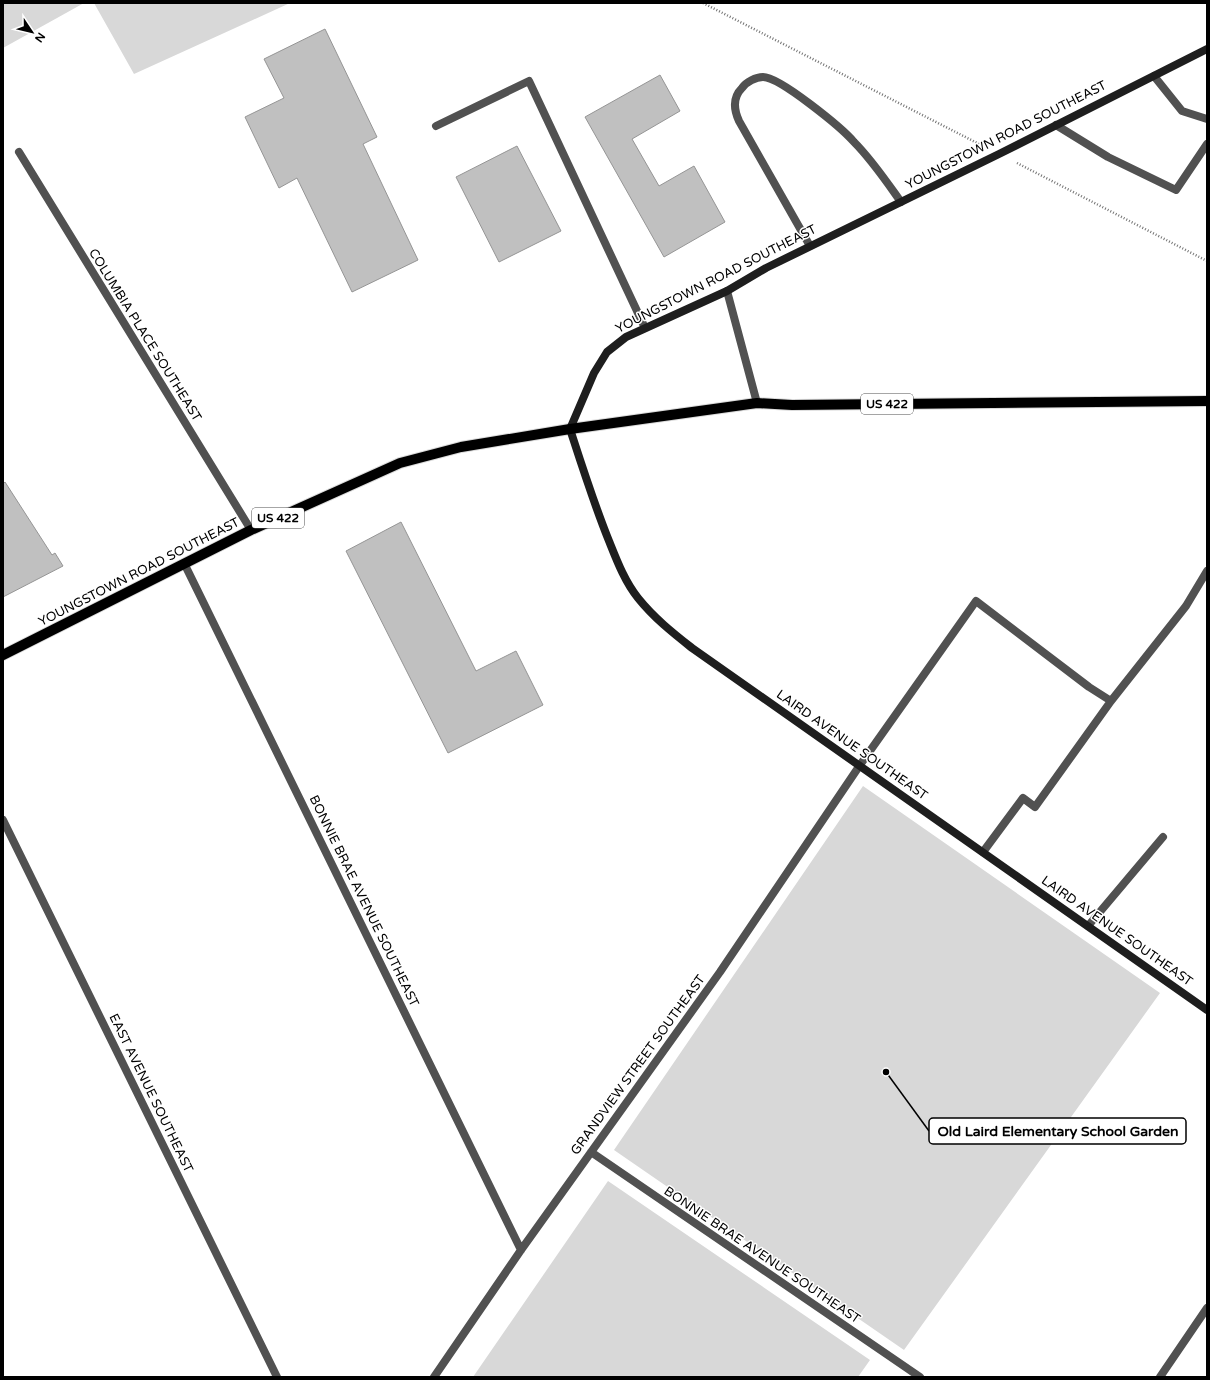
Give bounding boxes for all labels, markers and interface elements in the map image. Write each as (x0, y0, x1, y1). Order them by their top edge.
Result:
north arrow (12, 12, 52, 52)
text: N (32, 30, 48, 45)
street label: YOUNGSTOWN ROAD SOUTHEAST (903, 77, 1109, 193)
street label: YOUNGSTOWN ROAD SOUTHEAST (613, 221, 819, 337)
street label: COLUMBIA PLACE SOUTHEAST (85, 246, 205, 424)
road number: US 422 (861, 394, 913, 414)
road number: US 422 (252, 508, 304, 528)
street label: YOUNGSTOWN ROAD SOUTHEAST (36, 514, 242, 630)
street label: LAIRD AVENUE SOUTHEAST (773, 687, 931, 804)
street label: BONNIE BRAE AVENUE SOUTHEAST (306, 793, 422, 1009)
street label: LAIRD AVENUE SOUTHEAST (1038, 873, 1196, 990)
street label: GRANDVIEW STREET SOUTHEAST (567, 972, 709, 1158)
street label: EAST AVENUE SOUTHEAST (105, 1011, 197, 1175)
callout: Old Laird Elementary School Garden (929, 1118, 1186, 1144)
text: Old Laird Elementary School Garden (937, 1123, 1179, 1140)
street label: BONNIE BRAE AVENUE SOUTHEAST (661, 1183, 863, 1327)

